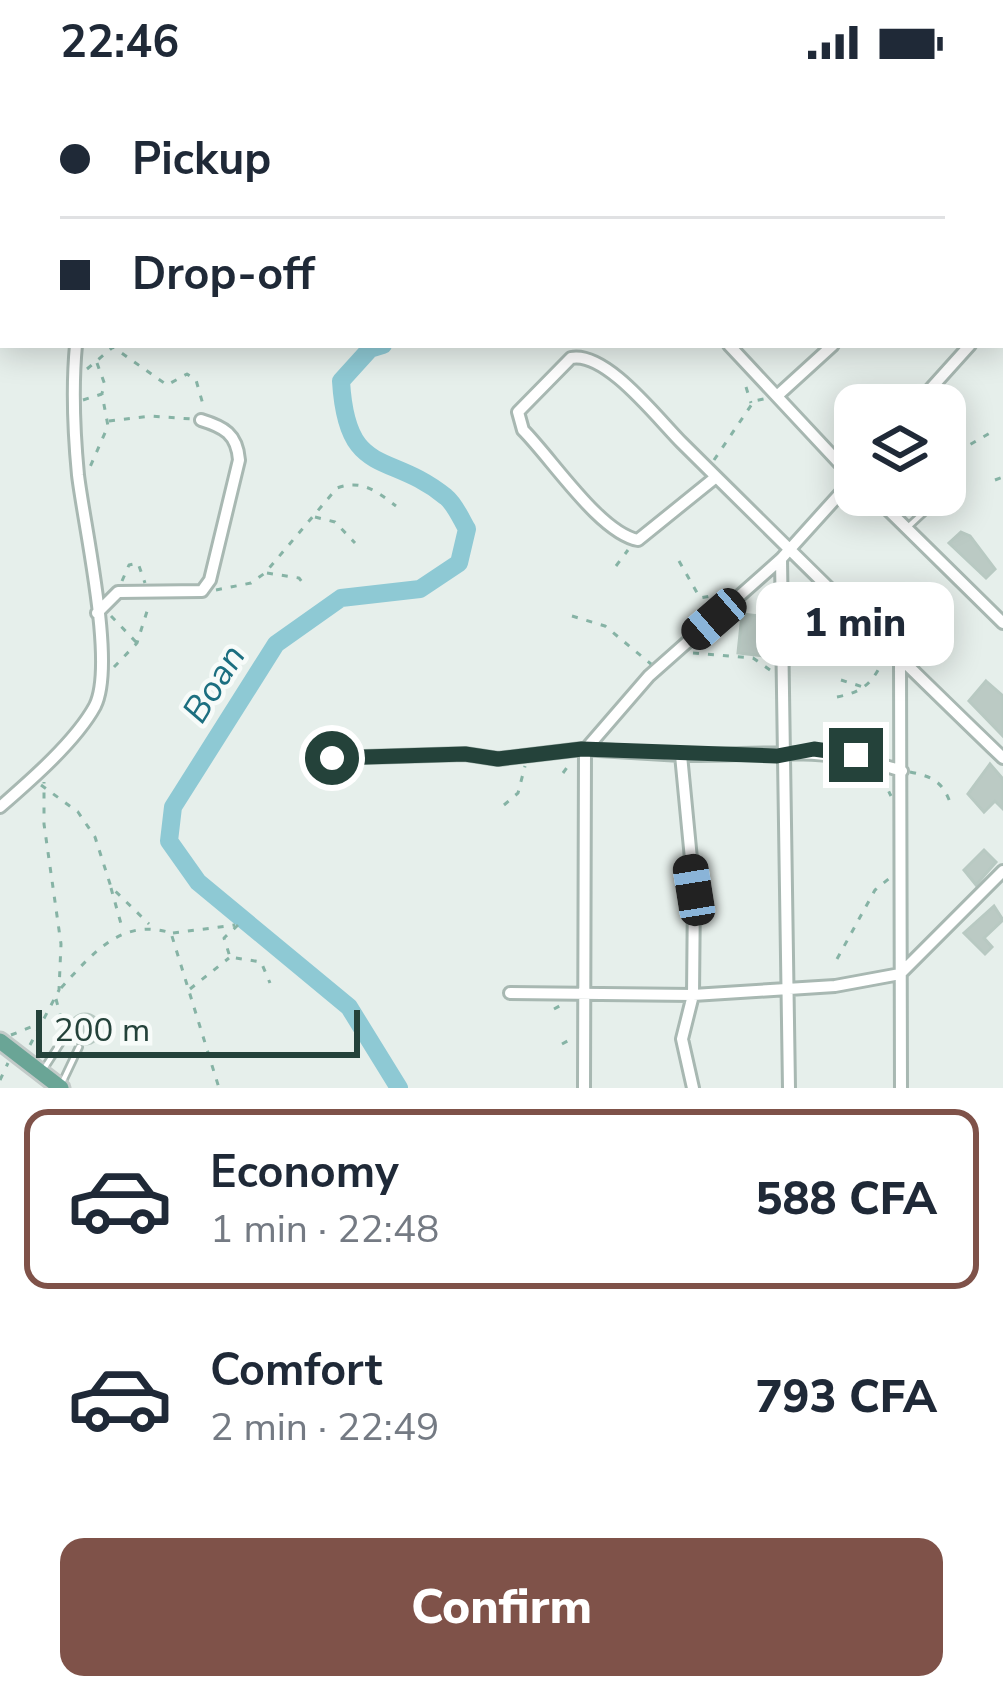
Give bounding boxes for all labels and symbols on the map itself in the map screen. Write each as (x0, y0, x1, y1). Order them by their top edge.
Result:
callout: 1 min (757, 581, 955, 665)
car (675, 582, 753, 656)
water label: Boan (171, 635, 257, 732)
route end (829, 728, 883, 782)
route start (305, 731, 359, 785)
car (671, 852, 717, 928)
scale bar (36, 1004, 360, 1057)

